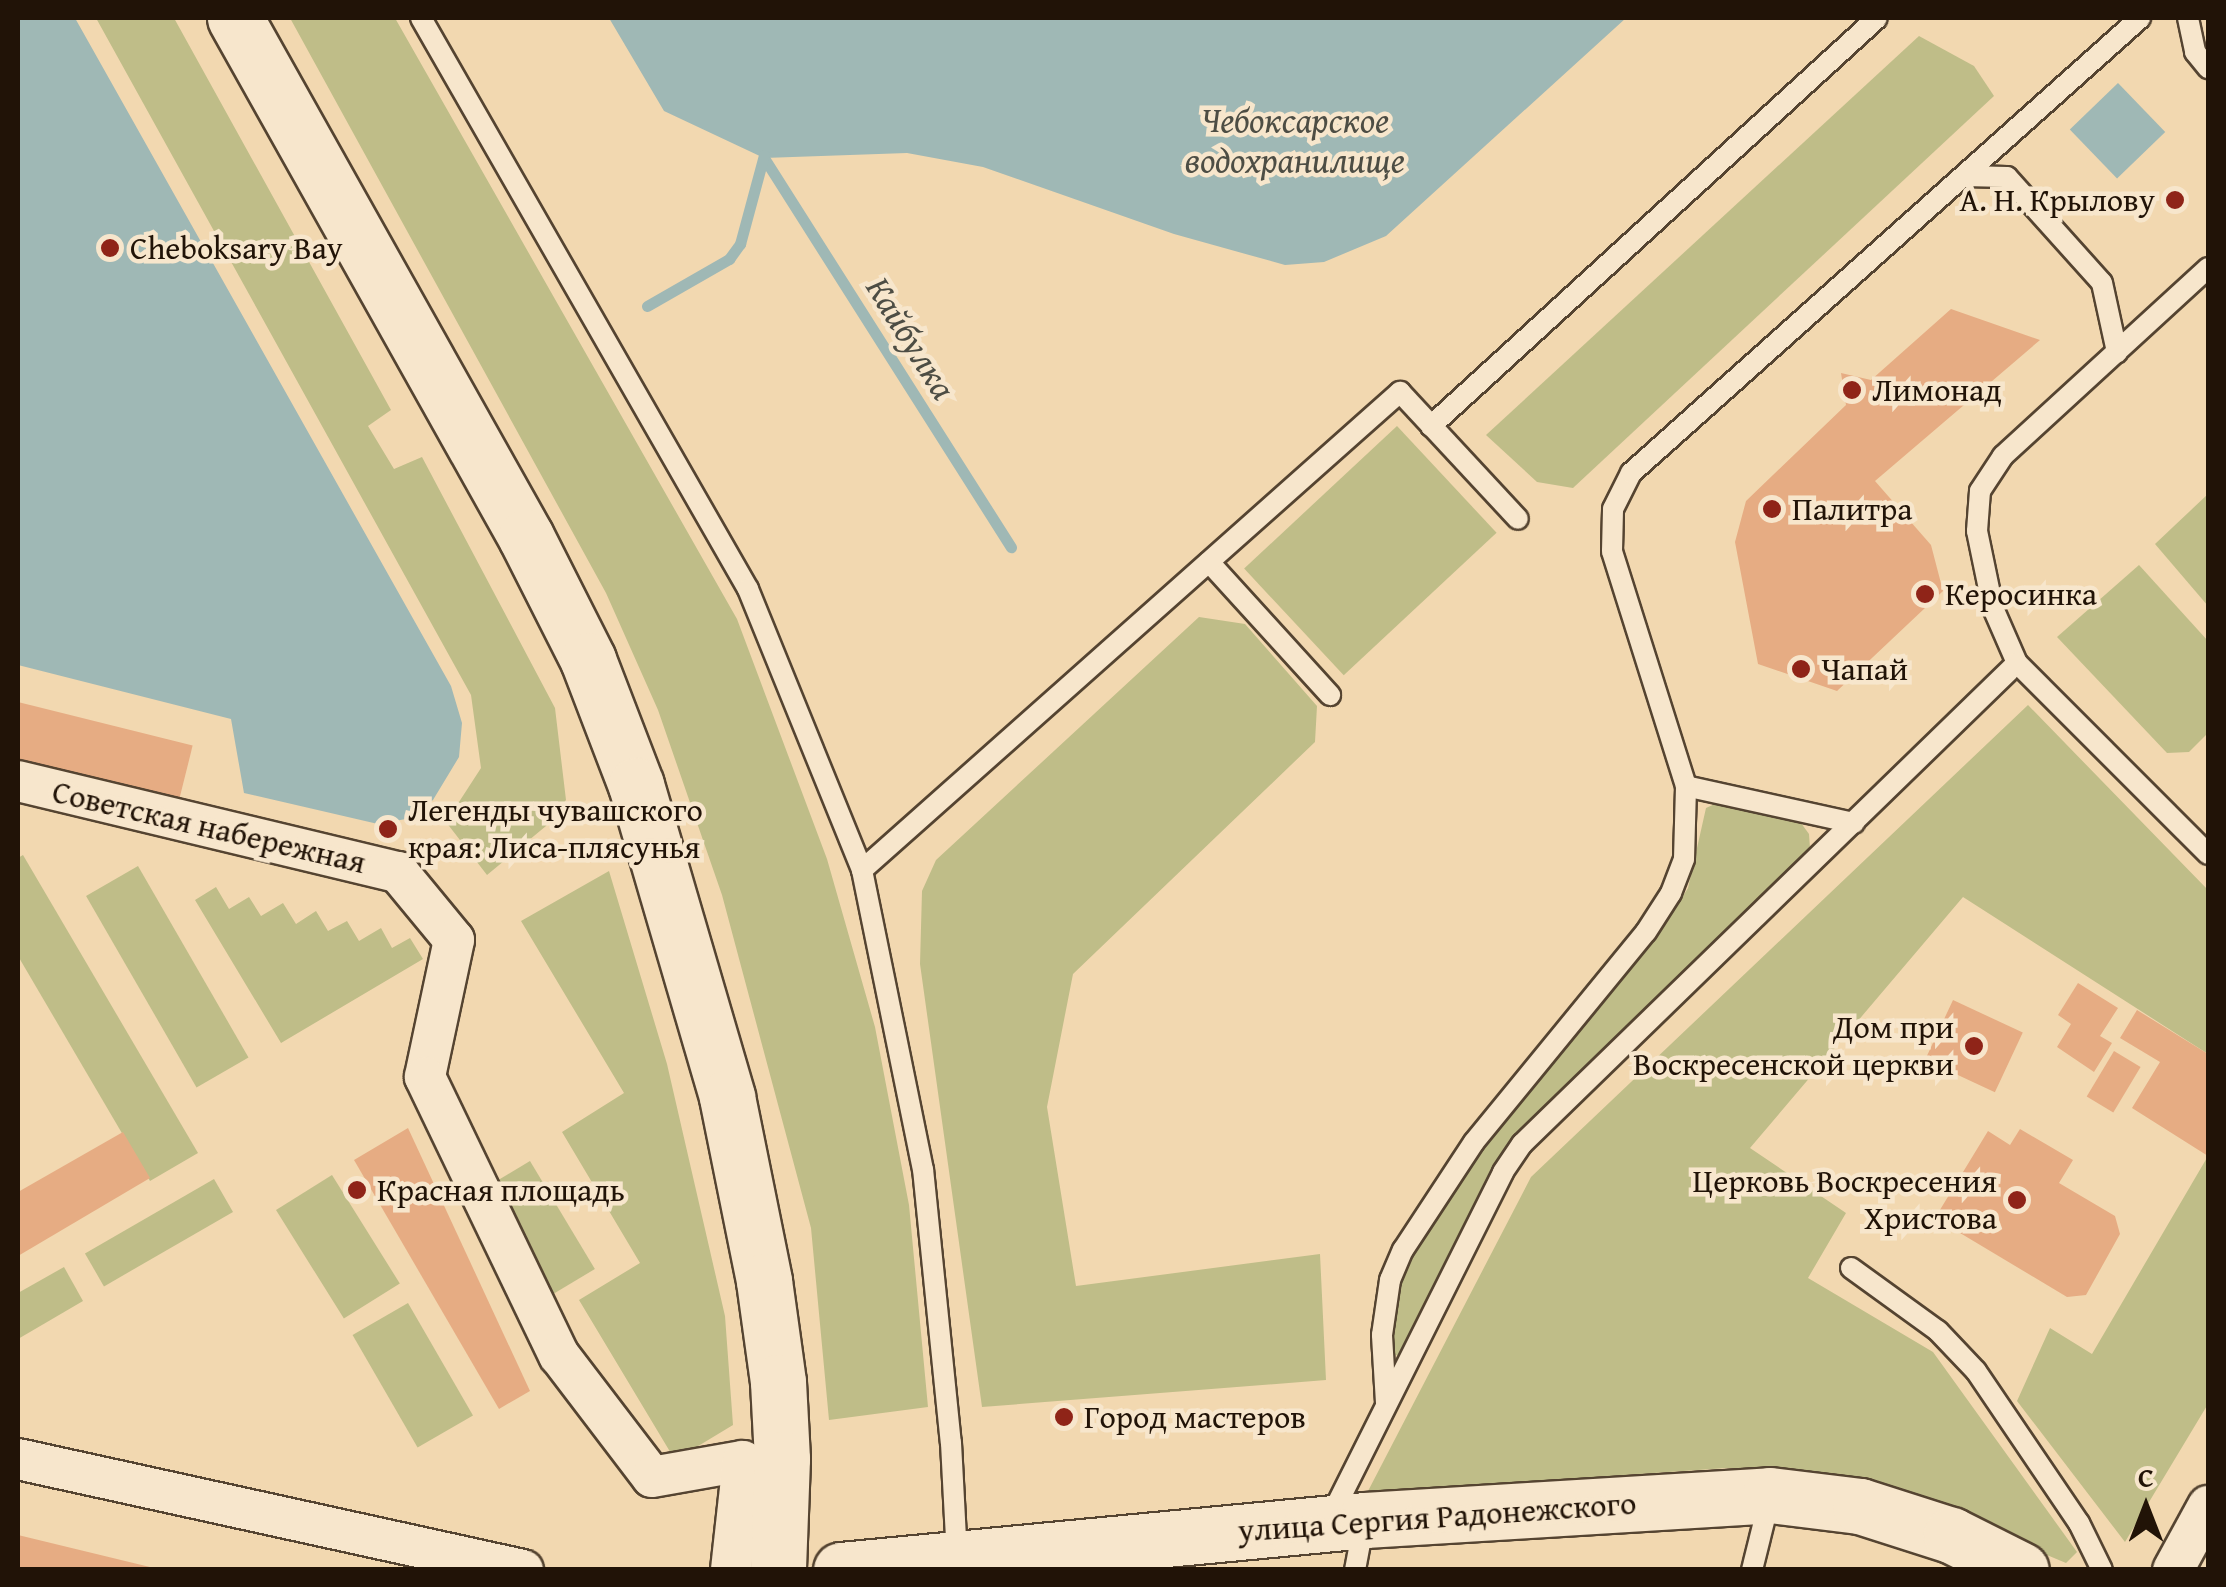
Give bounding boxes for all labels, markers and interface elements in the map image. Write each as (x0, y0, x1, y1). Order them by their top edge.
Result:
water label: Чебоксарское водохранилище (1185, 99, 1405, 181)
place label: А. Н. Крылову (1960, 181, 2155, 219)
marker: А. Н. Крылову (2164, 189, 2186, 211)
place label: Cheboksary Bay (130, 229, 343, 267)
marker: Cheboksary Bay (99, 237, 121, 259)
water label: Кайбулка (857, 269, 965, 407)
place label: Лимонад (1872, 371, 2002, 409)
marker: Лимонад (1841, 379, 1863, 401)
place label: Палитра (1792, 490, 1912, 528)
marker: Палитра (1761, 498, 1783, 520)
place label: Керосинка (1945, 575, 2097, 613)
marker: Керосинка (1914, 583, 1936, 605)
place label: Чапай (1821, 650, 1908, 688)
marker: Чапай (1790, 658, 1812, 680)
street label: Советская набережная (49, 772, 369, 882)
place label: Легенды чувашского края: Лиса-плясунья (408, 792, 703, 867)
marker: Легенды чувашского края: Лиса-плясунья (377, 818, 399, 840)
place label: Дом при Воскресенской церкви (1633, 1009, 1954, 1084)
marker: Дом при Воскресенской церкви (1963, 1035, 1985, 1057)
place label: Церковь Воскресения Христова (1693, 1163, 1997, 1238)
place label: Красная площадь (377, 1171, 625, 1209)
marker: Красная площадь (346, 1179, 368, 1201)
marker: Церковь Воскресения Христова (2006, 1189, 2028, 1211)
place label: Город мастеров (1084, 1398, 1306, 1436)
marker: Город мастеров (1053, 1406, 1075, 1428)
text: С (2138, 1456, 2154, 1497)
north arrow (2096, 1457, 2196, 1557)
street label: улица Сергия Радонежского (1237, 1484, 1637, 1550)

